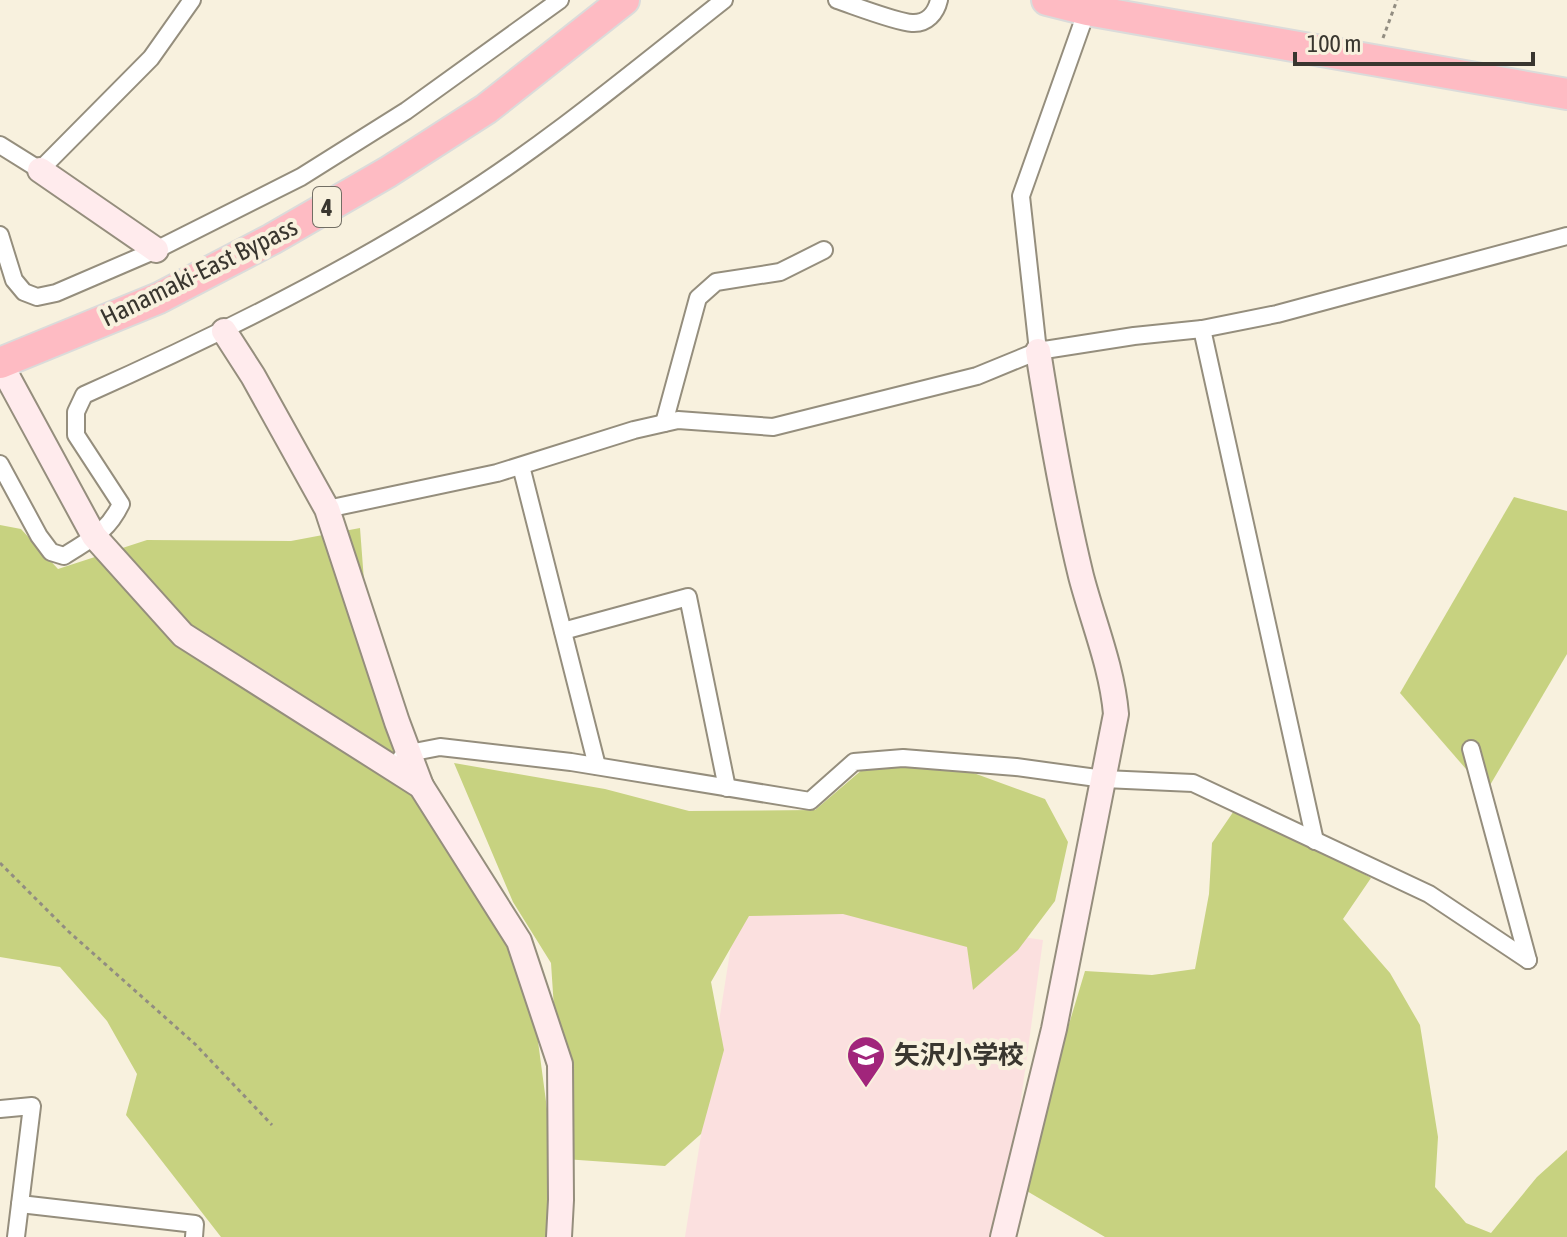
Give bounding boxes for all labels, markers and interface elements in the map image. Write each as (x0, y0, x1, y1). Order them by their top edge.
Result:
scale bar (1295, 16, 1533, 66)
text: 100 m (1307, 30, 1361, 57)
road number: 4 (313, 187, 341, 227)
street label: Hanamaki-East Bypass (96, 211, 302, 333)
school or university icon: 矢沢小学校 (845, 1034, 887, 1089)
place label: 矢沢小学校 (894, 1040, 1024, 1070)

